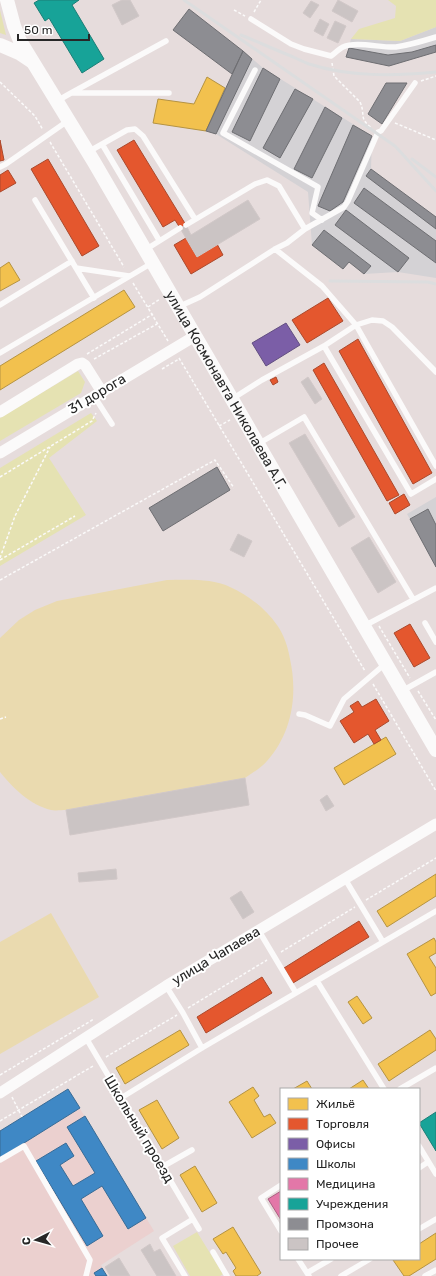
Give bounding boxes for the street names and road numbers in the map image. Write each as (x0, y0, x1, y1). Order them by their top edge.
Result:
street label: улица Космонавта Николаева А.Г. (162, 287, 291, 492)
street label: 31 дорога (65, 370, 129, 418)
street label: улица Чапаева (169, 923, 263, 989)
street label: Школьный проезд (100, 1072, 178, 1186)

